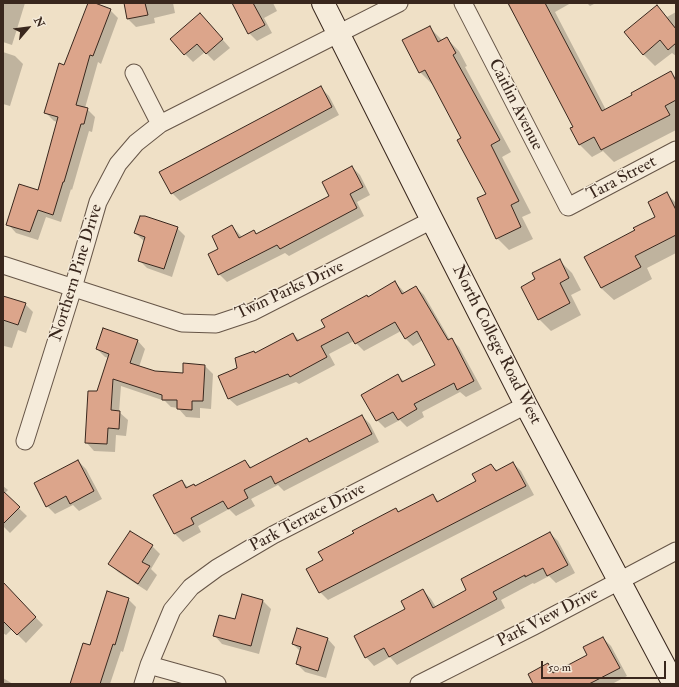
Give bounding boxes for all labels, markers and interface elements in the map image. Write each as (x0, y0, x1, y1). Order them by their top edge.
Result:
north arrow (8, 8, 48, 48)
text: N (31, 15, 47, 30)
street label: Caitlin Avenue (483, 56, 547, 154)
street label: Tara Street (584, 152, 660, 206)
street label: Northern Pine Drive (46, 202, 108, 344)
street label: Twin Parks Drive (233, 257, 347, 325)
street label: North College Road West (447, 262, 545, 428)
street label: Park Terrace Drive (247, 479, 369, 557)
street label: Park View Drive (494, 584, 602, 652)
scale bar (543, 653, 668, 679)
text: 50 m (548, 660, 571, 675)

